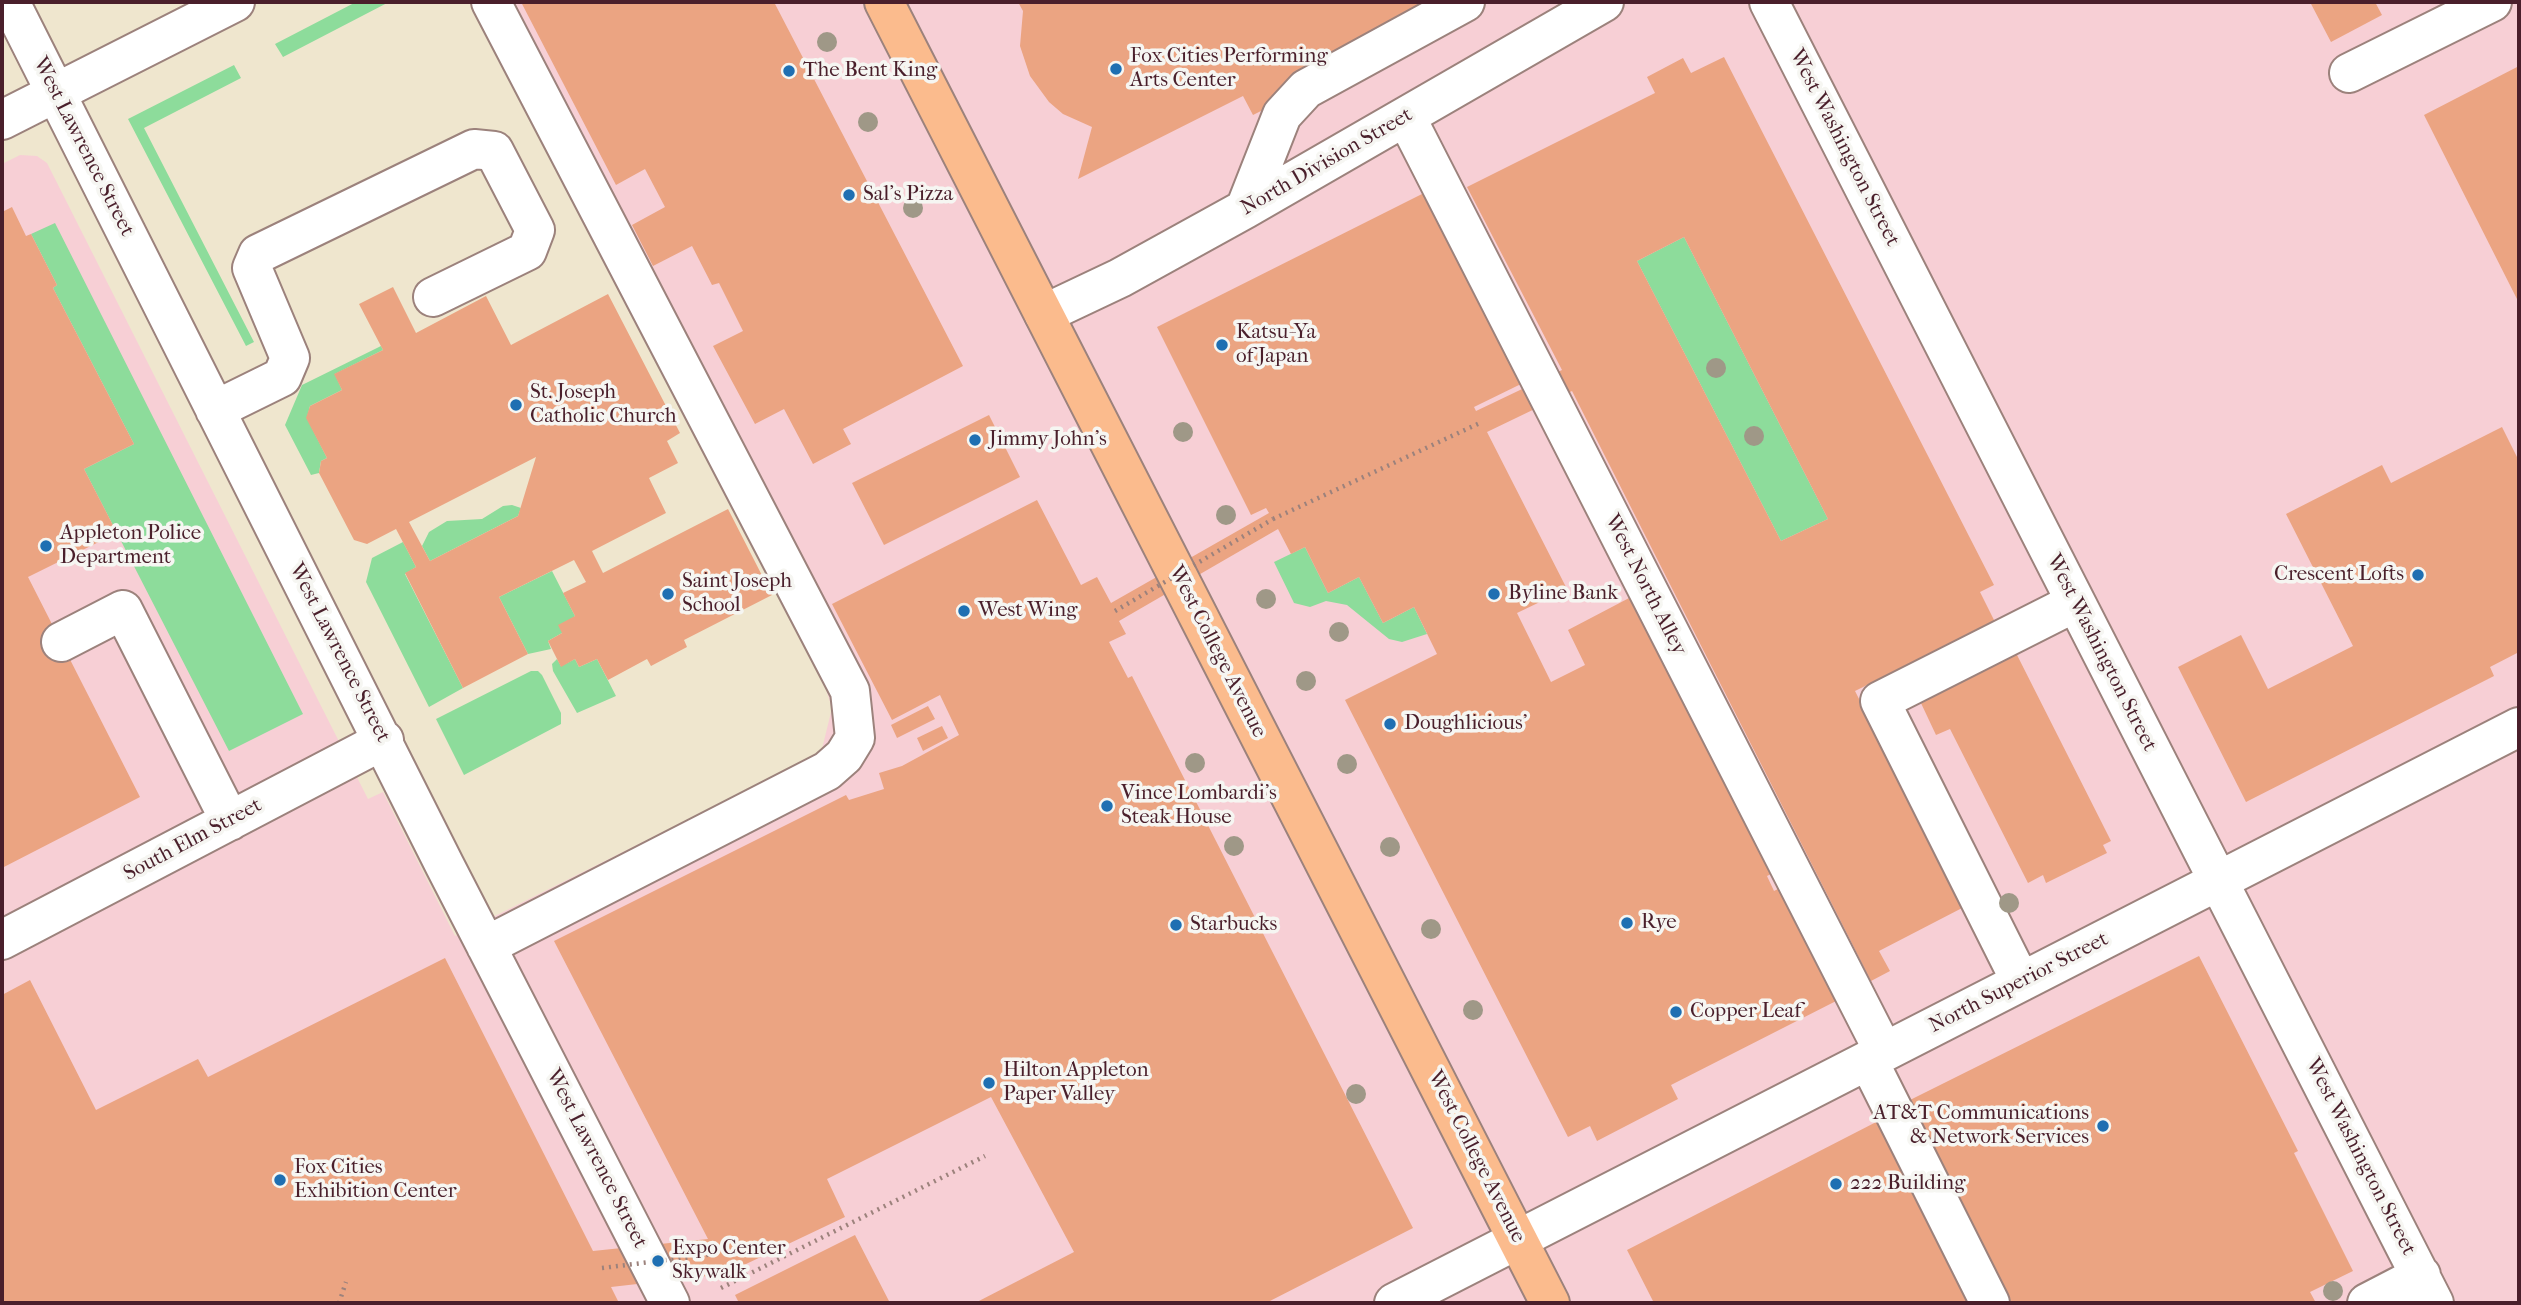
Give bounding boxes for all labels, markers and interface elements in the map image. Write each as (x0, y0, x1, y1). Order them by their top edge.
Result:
place label: Fox Cities Performing Arts Center (1130, 44, 1328, 94)
street label: West Washington Street (1783, 45, 1905, 251)
street label: West Lawrence Street (27, 53, 139, 241)
place label: The Bent King (803, 58, 937, 84)
marker: Fox Cities Performing Arts Center (1108, 61, 1124, 77)
marker: The Bent King (781, 63, 797, 79)
street label: North Division Street (1237, 103, 1417, 221)
place label: Sal's Pizza (863, 182, 953, 208)
marker: Sal's Pizza (841, 187, 857, 203)
place label: Katsu-Ya of Japan (1236, 320, 1316, 370)
marker: Katsu-Ya of Japan (1214, 337, 1230, 353)
place label: St. Joseph Catholic Church (530, 380, 677, 430)
marker: St. Joseph Catholic Church (508, 397, 524, 413)
place label: Jimmy John's (989, 427, 1107, 453)
marker: Jimmy John's (967, 432, 983, 448)
street label: West North Alley (1599, 510, 1691, 660)
place label: Appleton Police Department (60, 521, 201, 571)
marker: Appleton Police Department (38, 538, 54, 554)
street label: West Washington Street (2040, 550, 2162, 756)
street label: West Lawrence Street (283, 559, 395, 747)
street label: West College Avenue (1163, 562, 1271, 742)
place label: Crescent Lofts (2274, 562, 2404, 588)
marker: Crescent Lofts (2410, 567, 2426, 583)
place label: Saint Joseph School (682, 569, 792, 619)
place label: Byline Bank (1508, 581, 1618, 607)
marker: Saint Joseph School (660, 586, 676, 602)
marker: Byline Bank (1486, 586, 1502, 602)
place label: West Wing (978, 598, 1077, 624)
marker: West Wing (956, 603, 972, 619)
place label: Doughlicious’ (1404, 711, 1527, 737)
marker: Doughlicious’ (1382, 716, 1398, 732)
place label: Vince Lombardi's Steak House (1121, 781, 1277, 831)
street label: South Elm Street (120, 793, 266, 887)
marker: Vince Lombardi's Steak House (1099, 798, 1115, 814)
place label: Rye (1641, 910, 1677, 936)
place label: Starbucks (1190, 912, 1277, 938)
marker: Rye (1619, 915, 1635, 931)
marker: Starbucks (1168, 917, 1184, 933)
street label: North Superior Street (1925, 927, 2113, 1039)
place label: Copper Leaf (1690, 999, 1801, 1025)
marker: Copper Leaf (1668, 1004, 1684, 1020)
street label: West Washington Street (2299, 1054, 2421, 1260)
place label: Hilton Appleton Paper Valley (1003, 1058, 1149, 1108)
street label: West Lawrence Street (540, 1065, 652, 1253)
street label: West College Avenue (1422, 1067, 1530, 1247)
marker: Hilton Appleton Paper Valley (981, 1075, 997, 1091)
place label: AT&T Communications & Network Services (1873, 1101, 2089, 1151)
marker: AT&T Communications & Network Services (2095, 1118, 2111, 1134)
place label: Fox Cities Exhibition Center (294, 1155, 457, 1205)
place label: 222 Building (1850, 1171, 1965, 1197)
marker: Fox Cities Exhibition Center (272, 1172, 288, 1188)
marker: 222 Building (1828, 1176, 1844, 1192)
place label: Expo Center Skywalk (672, 1236, 786, 1286)
marker: Expo Center Skywalk (650, 1253, 666, 1269)

